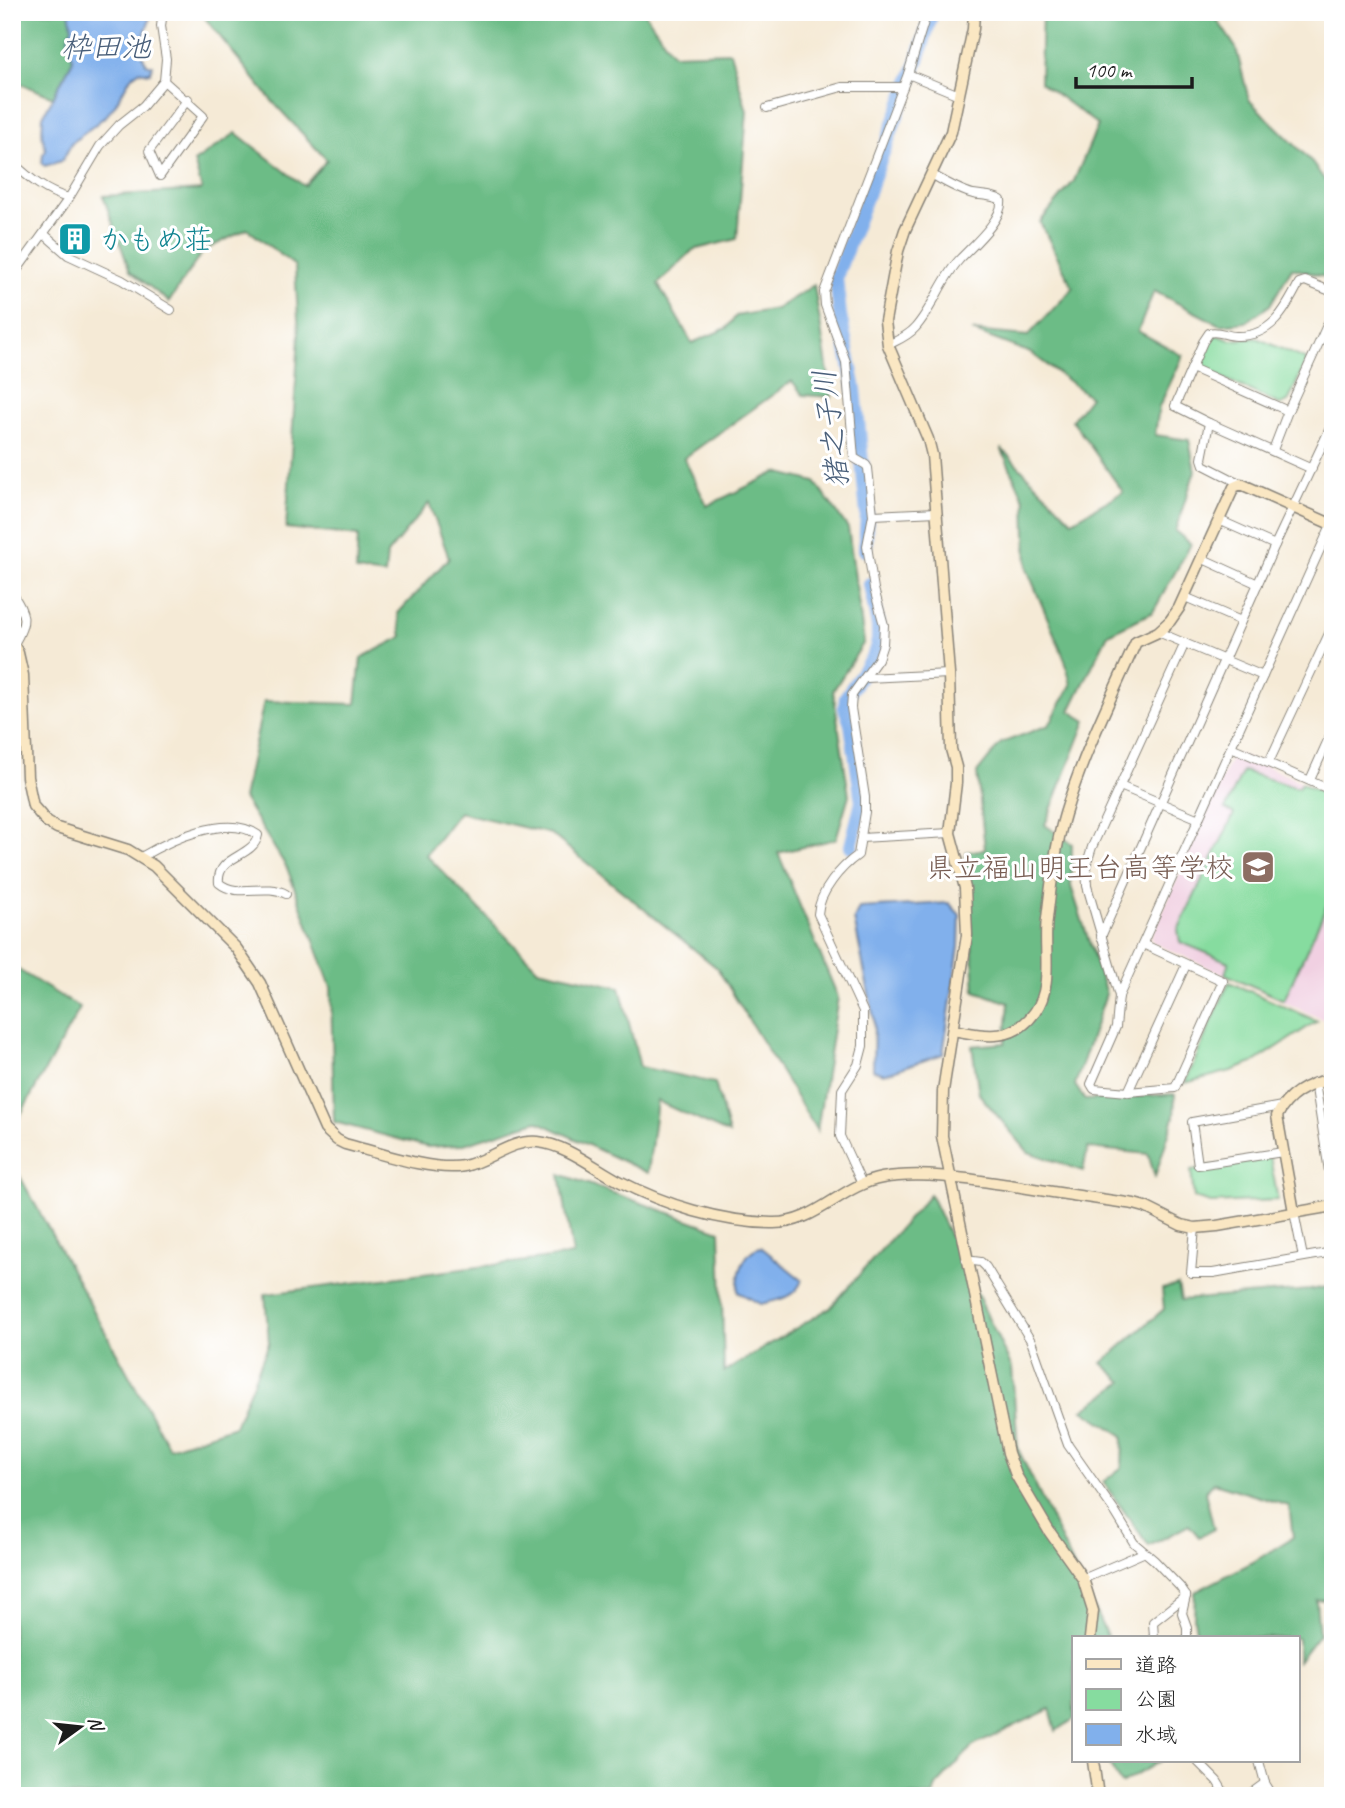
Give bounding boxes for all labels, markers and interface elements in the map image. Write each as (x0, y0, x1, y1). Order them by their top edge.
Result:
water label: 枠田池 (61, 28, 152, 66)
scale bar (1076, 46, 1191, 90)
text: 100 m (1086, 57, 1133, 83)
building icon: かもめ荘 (56, 220, 94, 258)
place label: かもめ荘 (100, 222, 212, 257)
water label: 猪之子川 (805, 367, 857, 491)
school or university icon: 県立福山明王台高等学校 (1239, 848, 1277, 886)
place label: 県立福山明王台高等学校 (926, 850, 1234, 885)
legend (1072, 1636, 1300, 1762)
text: 道路 (1135, 1652, 1177, 1678)
text: 公園 (1135, 1686, 1177, 1712)
north arrow (46, 1692, 116, 1762)
text: N (82, 1714, 109, 1735)
text: 水域 (1135, 1722, 1177, 1748)

